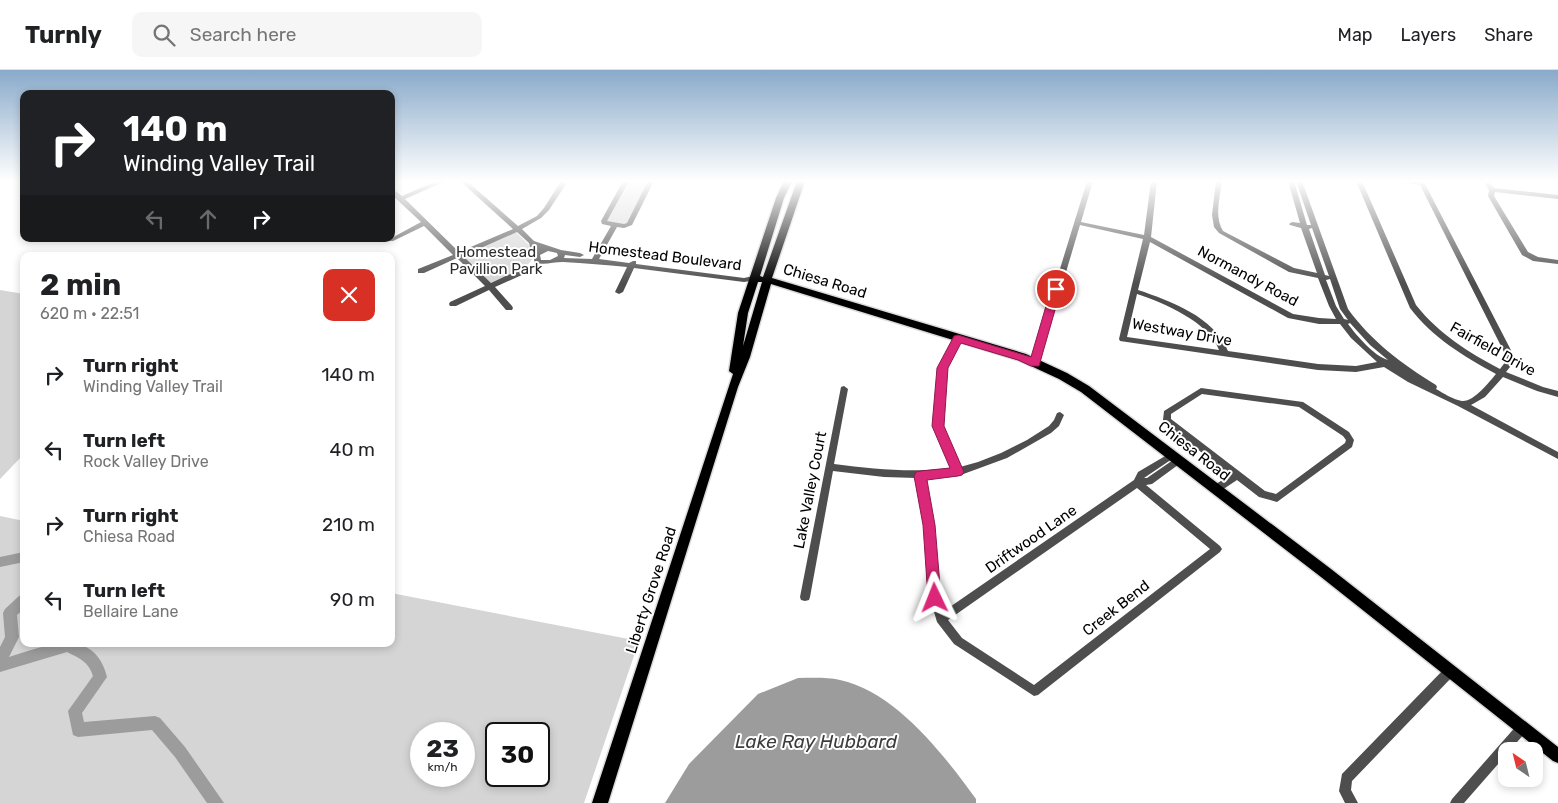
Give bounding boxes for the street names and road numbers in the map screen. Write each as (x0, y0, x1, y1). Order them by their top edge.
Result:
street label: Homestead Boulevard (587, 238, 743, 274)
street label: Normandy Road (1195, 242, 1301, 310)
street label: Chiesa Road (781, 260, 869, 302)
street label: Westway Drive (1131, 314, 1233, 350)
street label: Fairfield Drive (1447, 318, 1539, 380)
street label: Chiesa Road (1154, 417, 1234, 485)
street label: Lake Valley Court (790, 430, 830, 550)
street label: Driftwood Lane (982, 501, 1080, 577)
street label: Liberty Grove Road (622, 524, 680, 656)
street label: Creek Bend (1079, 576, 1153, 640)

